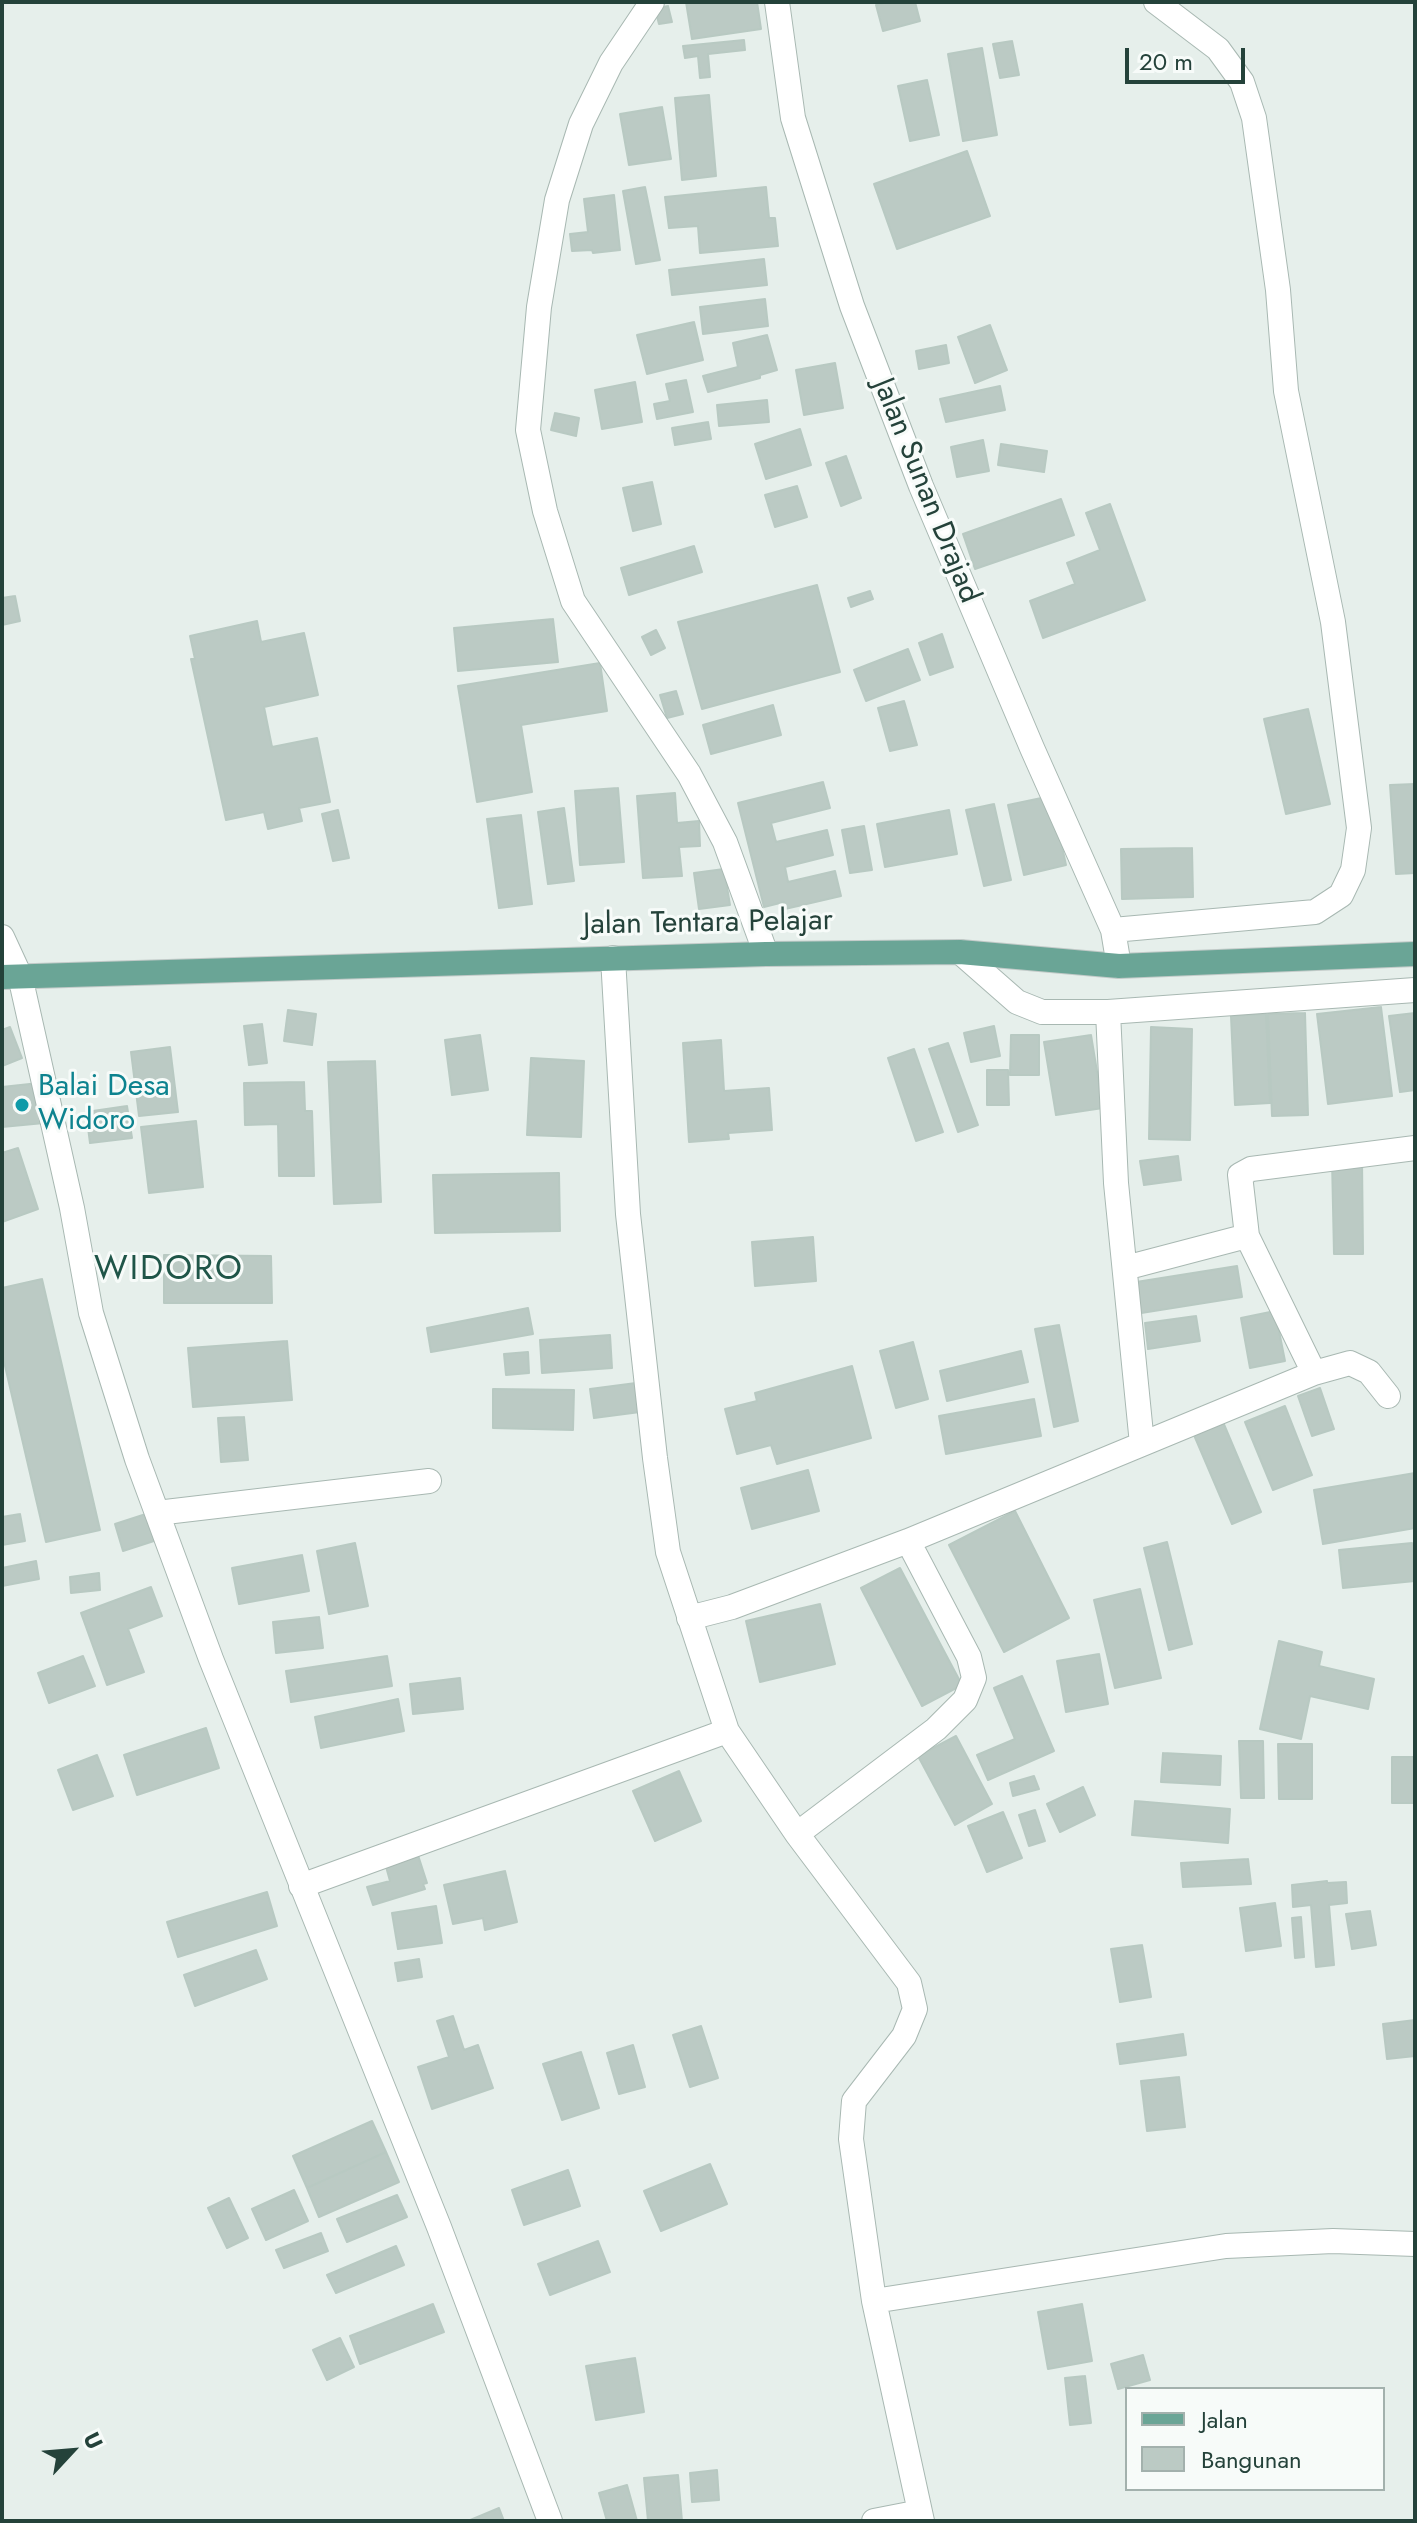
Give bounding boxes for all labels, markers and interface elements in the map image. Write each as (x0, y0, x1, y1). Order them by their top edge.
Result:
scale bar (1129, 32, 1249, 82)
text: 20 m (1139, 44, 1193, 79)
street label: Jalan Sunan Drajad (864, 373, 986, 609)
street label: Jalan Tentara Pelajar (583, 904, 833, 944)
place label: Balai Desa Widoro (38, 1070, 170, 1140)
marker: Balai Desa Widoro (13, 1096, 31, 1114)
district label: WIDORO (94, 1251, 244, 1291)
legend (1125, 2387, 1385, 2491)
text: Jalan (1201, 2402, 1248, 2437)
north arrow (32, 2411, 112, 2491)
text: U (76, 2427, 111, 2454)
text: Bangunan (1201, 2442, 1302, 2477)

